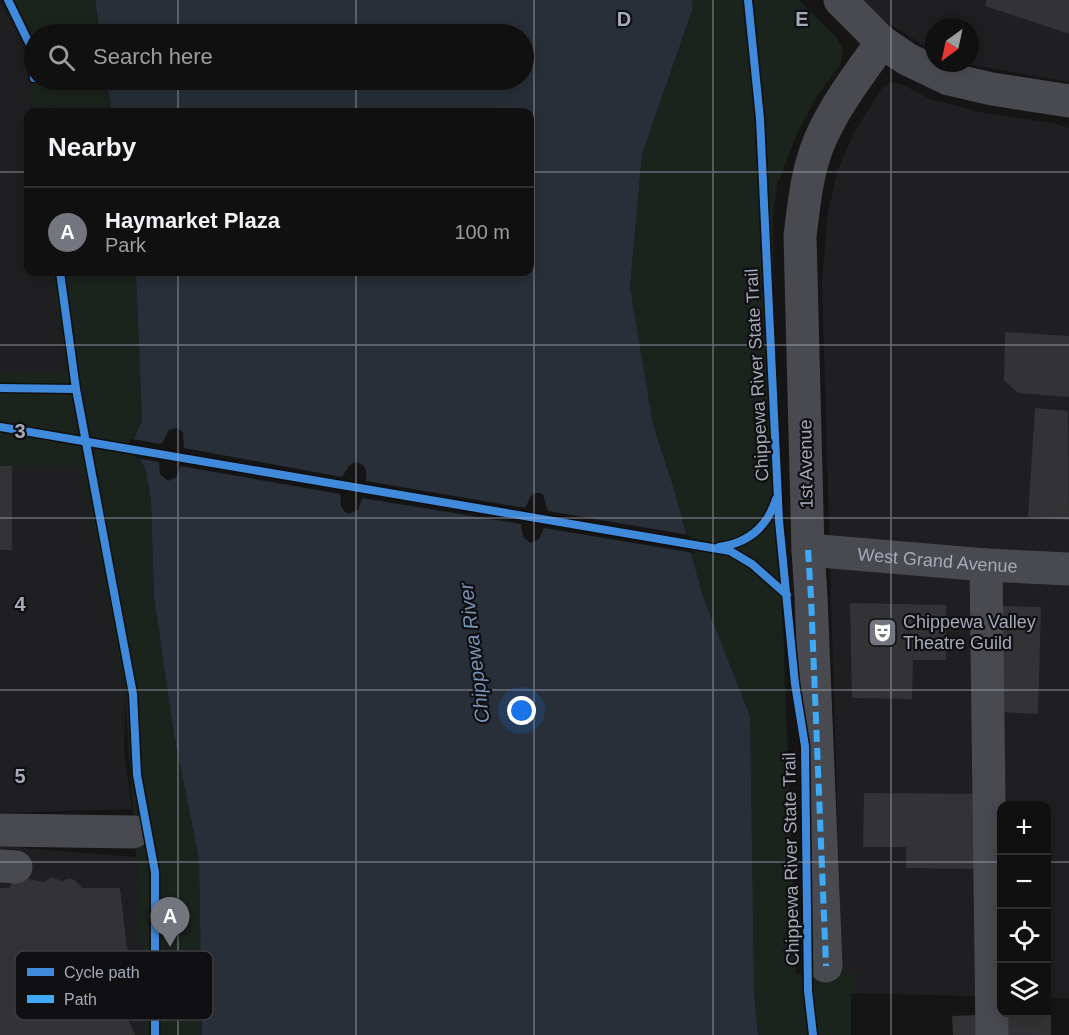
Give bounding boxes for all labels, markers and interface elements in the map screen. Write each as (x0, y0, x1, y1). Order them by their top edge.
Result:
text: D (617, 8, 631, 30)
text: E (795, 8, 809, 30)
north arrow (925, 18, 979, 72)
search box (24, 24, 534, 90)
icon: search (45, 41, 78, 74)
text: Search here (93, 44, 213, 69)
text: Nearby (48, 132, 136, 162)
text: Haymarket Plaza (105, 208, 280, 233)
text: A (60, 221, 75, 243)
text: 100 m (454, 221, 510, 243)
text: Park (105, 234, 146, 256)
street label: Chippewa River State Trail (741, 268, 773, 482)
street label: 1st Avenue (795, 419, 817, 509)
text: 3 (14, 420, 26, 442)
street label: West Grand Avenue (857, 544, 1018, 577)
water label: Chippewa River (454, 580, 494, 724)
text: 4 (14, 593, 26, 615)
place label: Chippewa Valley Theatre Guild (903, 612, 1036, 653)
theatre icon: Chippewa Valley Theatre Guild (866, 616, 898, 648)
your location (507, 696, 536, 725)
street label: Chippewa River State Trail (779, 752, 803, 966)
text: 5 (14, 765, 26, 787)
map controls (997, 801, 1051, 1017)
button: + (997, 801, 1051, 855)
button: − (997, 855, 1051, 909)
pin: A (150, 898, 190, 947)
button: locate (997, 909, 1051, 963)
legend (15, 951, 213, 1020)
button: layers (997, 963, 1051, 1017)
text: Cycle path (64, 964, 140, 981)
text: Path (64, 991, 97, 1008)

